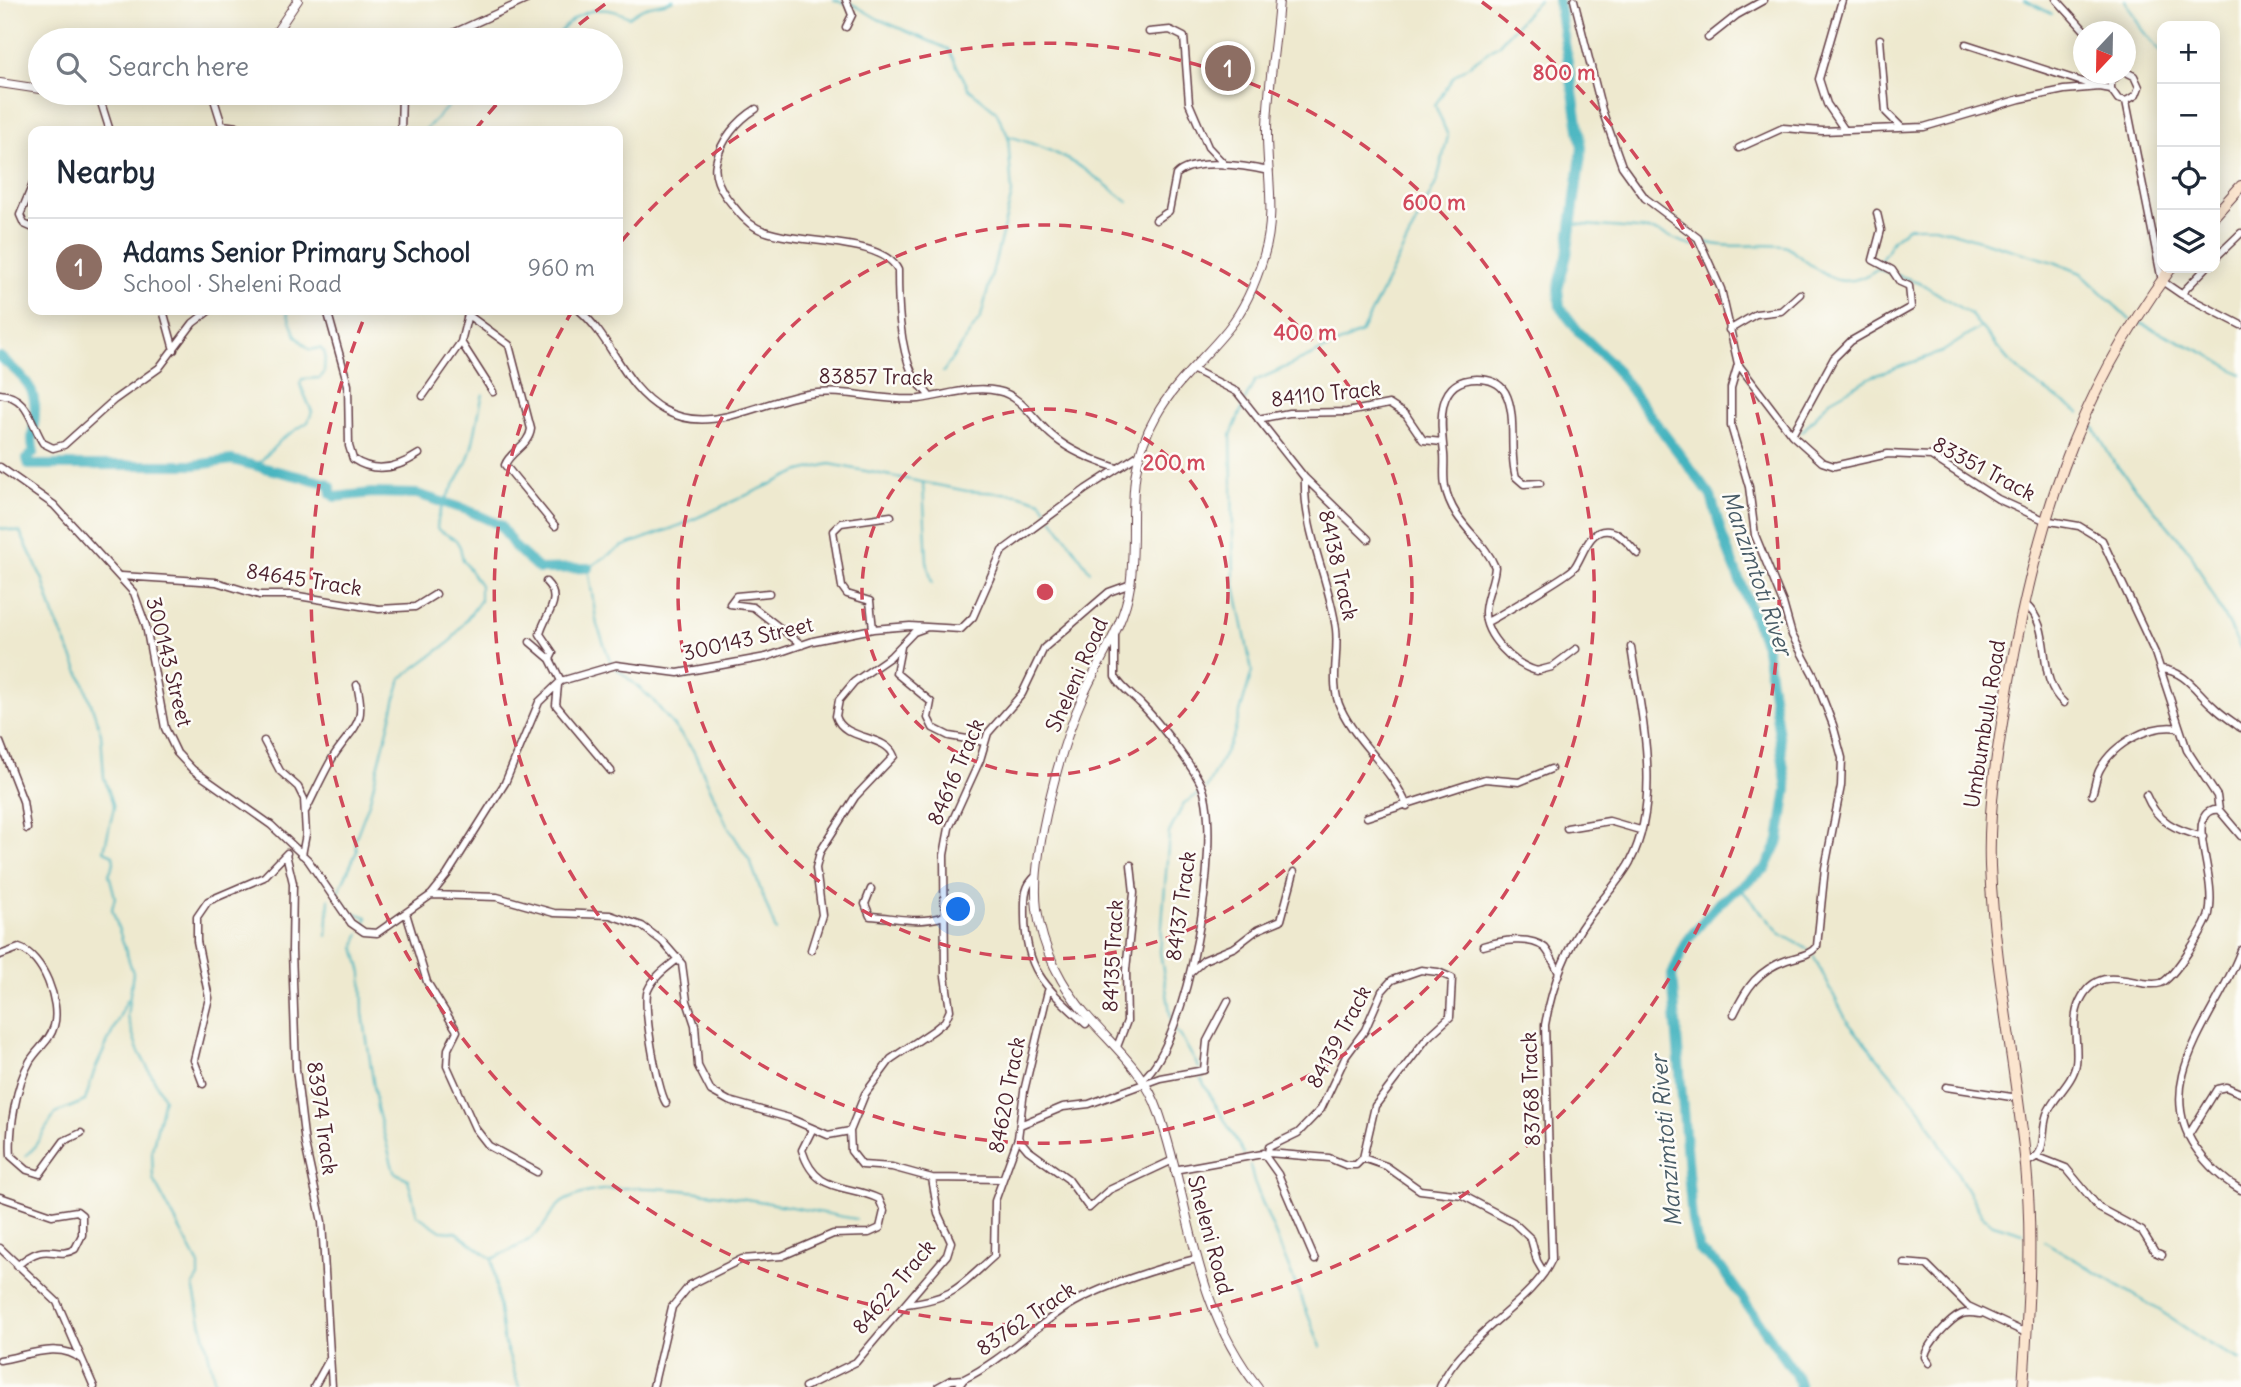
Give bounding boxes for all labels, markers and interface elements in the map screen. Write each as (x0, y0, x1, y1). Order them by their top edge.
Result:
north arrow (2073, 21, 2136, 84)
map controls (2157, 21, 2220, 273)
button: + (2157, 21, 2220, 84)
search box (28, 28, 623, 105)
pin: 1 (1205, 42, 1251, 94)
icon: search (52, 48, 90, 86)
text: Search here (108, 50, 249, 83)
text: 800 m (1532, 59, 1596, 86)
button: − (2157, 84, 2220, 147)
button: locate (2157, 147, 2220, 210)
text: Nearby (56, 153, 156, 191)
text: 600 m (1402, 189, 1466, 216)
button: layers (2157, 210, 2220, 273)
text: Adams Senior Primary School (123, 236, 470, 269)
text: 1 (74, 253, 84, 282)
text: 960 m (528, 253, 595, 282)
text: School · Sheleni Road (123, 269, 342, 298)
text: 400 m (1273, 319, 1337, 346)
street label: 83857 Track (818, 362, 934, 391)
street label: 84110 Track (1269, 374, 1382, 413)
street label: 83351 Track (1928, 430, 2040, 507)
text: 200 m (1143, 449, 1206, 476)
water label: Manzimtoti River (1716, 486, 1800, 662)
street label: 84138 Track (1313, 507, 1364, 623)
street label: 84645 Track (244, 557, 364, 602)
centre of rings (1033, 580, 1057, 604)
street label: 300143 Street (140, 594, 199, 730)
street label: 300143 Street (680, 610, 816, 667)
street label: Sheleni Road (1039, 613, 1114, 736)
street label: Umbumbulu Road (1958, 638, 2011, 810)
street label: 84616 Track (921, 715, 990, 829)
street label: 84137 Track (1159, 849, 1202, 963)
your location (941, 892, 975, 926)
street label: 84135 Track (1096, 899, 1129, 1013)
street label: 84139 Track (1300, 981, 1377, 1093)
street label: 83768 Track (1515, 1031, 1546, 1147)
street label: 84620 Track (982, 1034, 1031, 1155)
water label: Manzimtoti River (1643, 1051, 1687, 1228)
street label: 83974 Track (301, 1059, 344, 1176)
street label: Sheleni Road (1182, 1172, 1239, 1297)
street label: 84622 Track (846, 1234, 941, 1340)
street label: 83762 Track (971, 1276, 1080, 1362)

